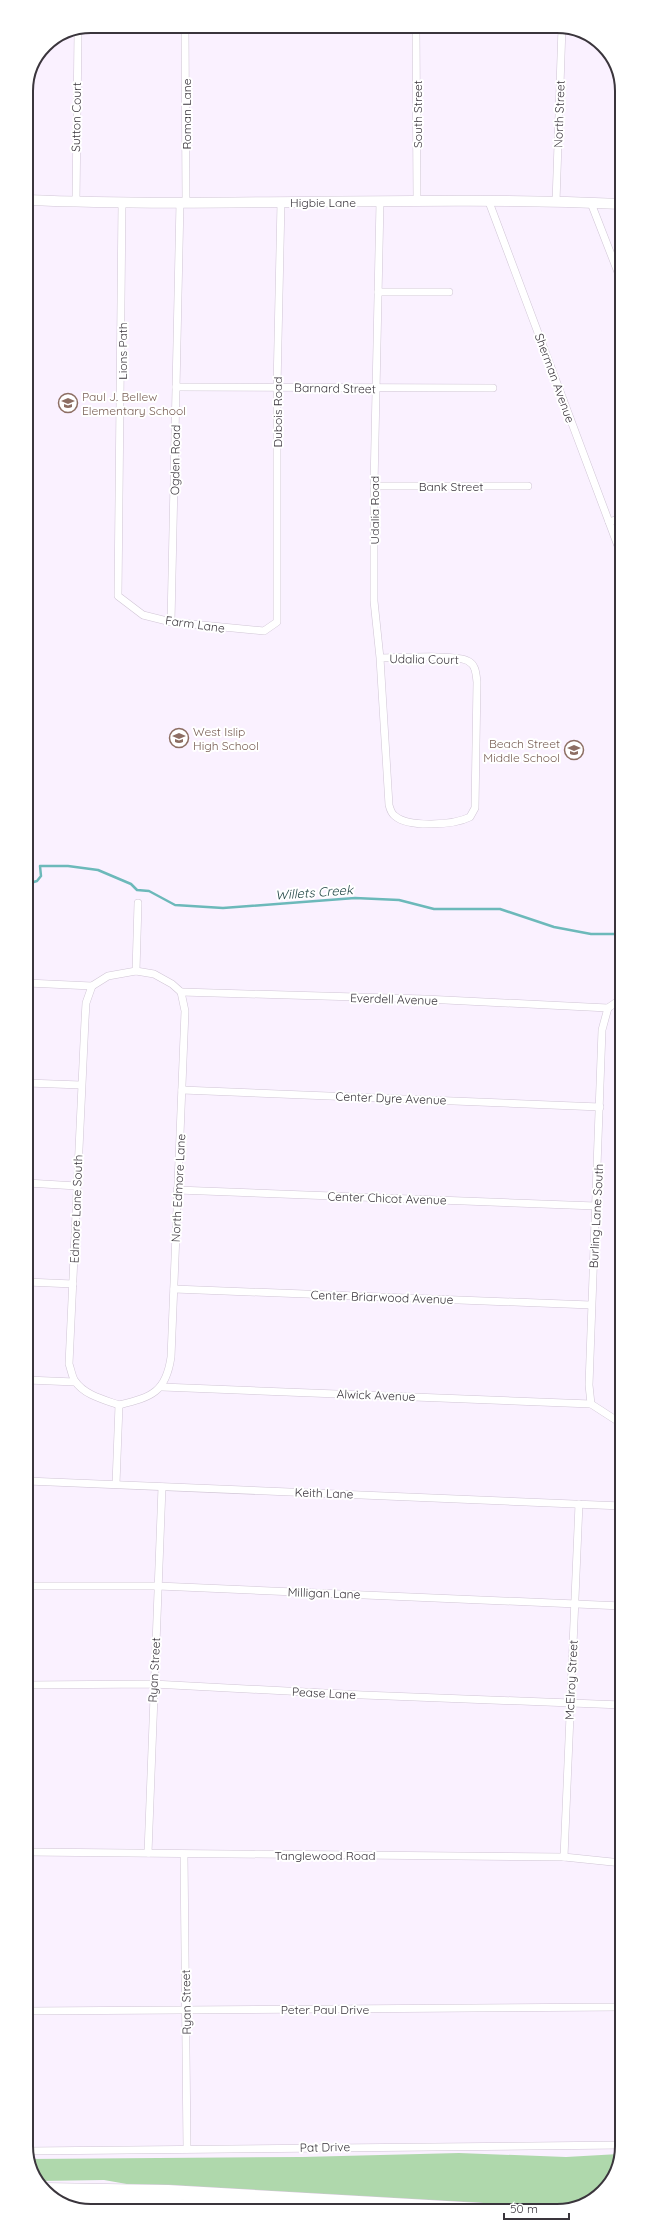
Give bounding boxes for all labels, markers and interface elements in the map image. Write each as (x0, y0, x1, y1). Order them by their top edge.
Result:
street label: Roman Lane (179, 78, 194, 150)
street label: South Street (410, 80, 425, 148)
street label: North Street (550, 80, 568, 148)
street label: Sutton Court (68, 82, 84, 152)
street label: Higbie Lane (290, 195, 356, 210)
street label: Lions Path (115, 322, 130, 380)
street label: Sherman Avenue (532, 331, 578, 425)
street label: Dubois Road (270, 376, 285, 448)
street label: Barnard Street (294, 380, 376, 396)
place label: Paul J. Bellew Elementary School (82, 389, 186, 418)
school or university icon: Paul J. Bellew Elementary School (57, 392, 79, 414)
street label: Ogden Road (167, 425, 183, 495)
street label: Udalia Road (367, 476, 382, 544)
street label: Bank Street (419, 479, 483, 494)
street label: Farm Lane (164, 612, 226, 636)
street label: Udalia Court (389, 651, 459, 667)
place label: West Islip High School (193, 724, 259, 753)
school or university icon: West Islip High School (168, 727, 190, 749)
place label: Beach Street Middle School (483, 736, 560, 765)
school or university icon: Beach Street Middle School (563, 739, 585, 761)
water label: Willets Creek (275, 881, 354, 903)
street label: Everdell Avenue (350, 990, 438, 1008)
street label: Center Dyre Avenue (335, 1089, 447, 1107)
street label: North Edmore Lane (168, 1133, 188, 1243)
street label: Edmore Lane South (67, 1154, 85, 1264)
street label: Burling Lane South (586, 1163, 606, 1269)
street label: Center Chicot Avenue (327, 1188, 447, 1208)
street label: Center Briarwood Avenue (310, 1287, 454, 1307)
street label: Alwick Avenue (336, 1386, 416, 1404)
street label: Keith Lane (294, 1484, 354, 1502)
street label: Milligan Lane (287, 1584, 361, 1602)
street label: Ryan Street (145, 1637, 163, 1703)
street label: McElroy Street (561, 1640, 581, 1720)
street label: Pease Lane (292, 1684, 357, 1702)
street label: Tanglewood Road (274, 1848, 376, 1863)
street label: Ryan Street (178, 1969, 194, 2035)
street label: Peter Paul Drive (281, 2002, 369, 2017)
street label: Pat Drive (300, 2139, 351, 2155)
scale bar (504, 2195, 569, 2221)
text: 50 m (510, 2201, 538, 2216)

